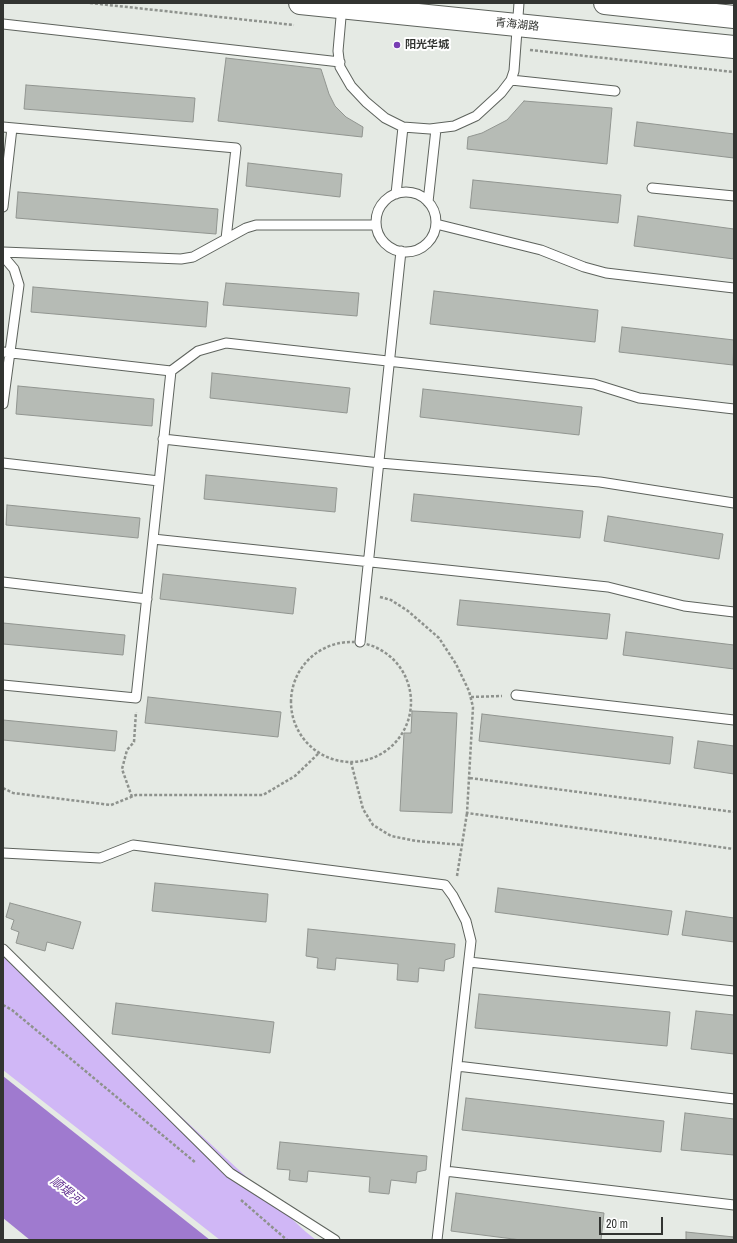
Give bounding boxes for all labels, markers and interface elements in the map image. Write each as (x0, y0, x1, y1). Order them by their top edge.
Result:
street label: 青海湖路 (494, 16, 540, 34)
place label: 阳光华城 (405, 38, 449, 52)
marker: 阳光华城 (392, 40, 402, 50)
water label: 顺堤河 (47, 1174, 85, 1208)
scale bar (601, 1209, 665, 1235)
text: 20 m (606, 1216, 628, 1232)

